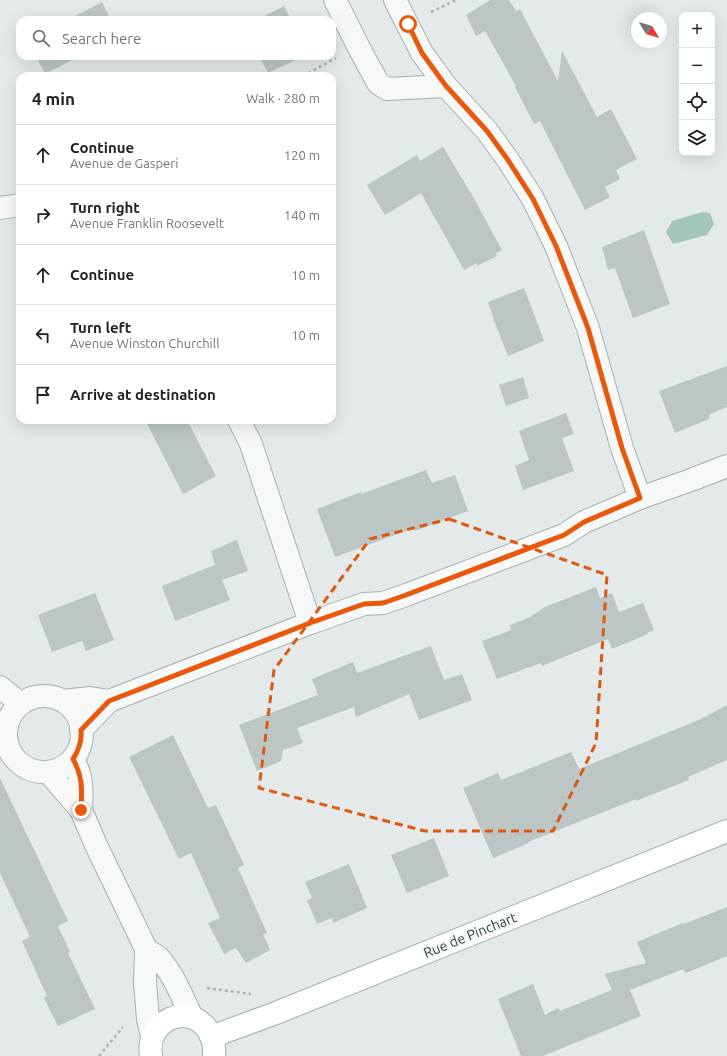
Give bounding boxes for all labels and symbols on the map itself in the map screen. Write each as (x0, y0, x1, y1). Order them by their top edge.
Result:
north arrow (631, 12, 667, 48)
route start (399, 15, 417, 33)
route end (72, 801, 90, 819)
street label: Rue de Pinchart (421, 909, 519, 961)

